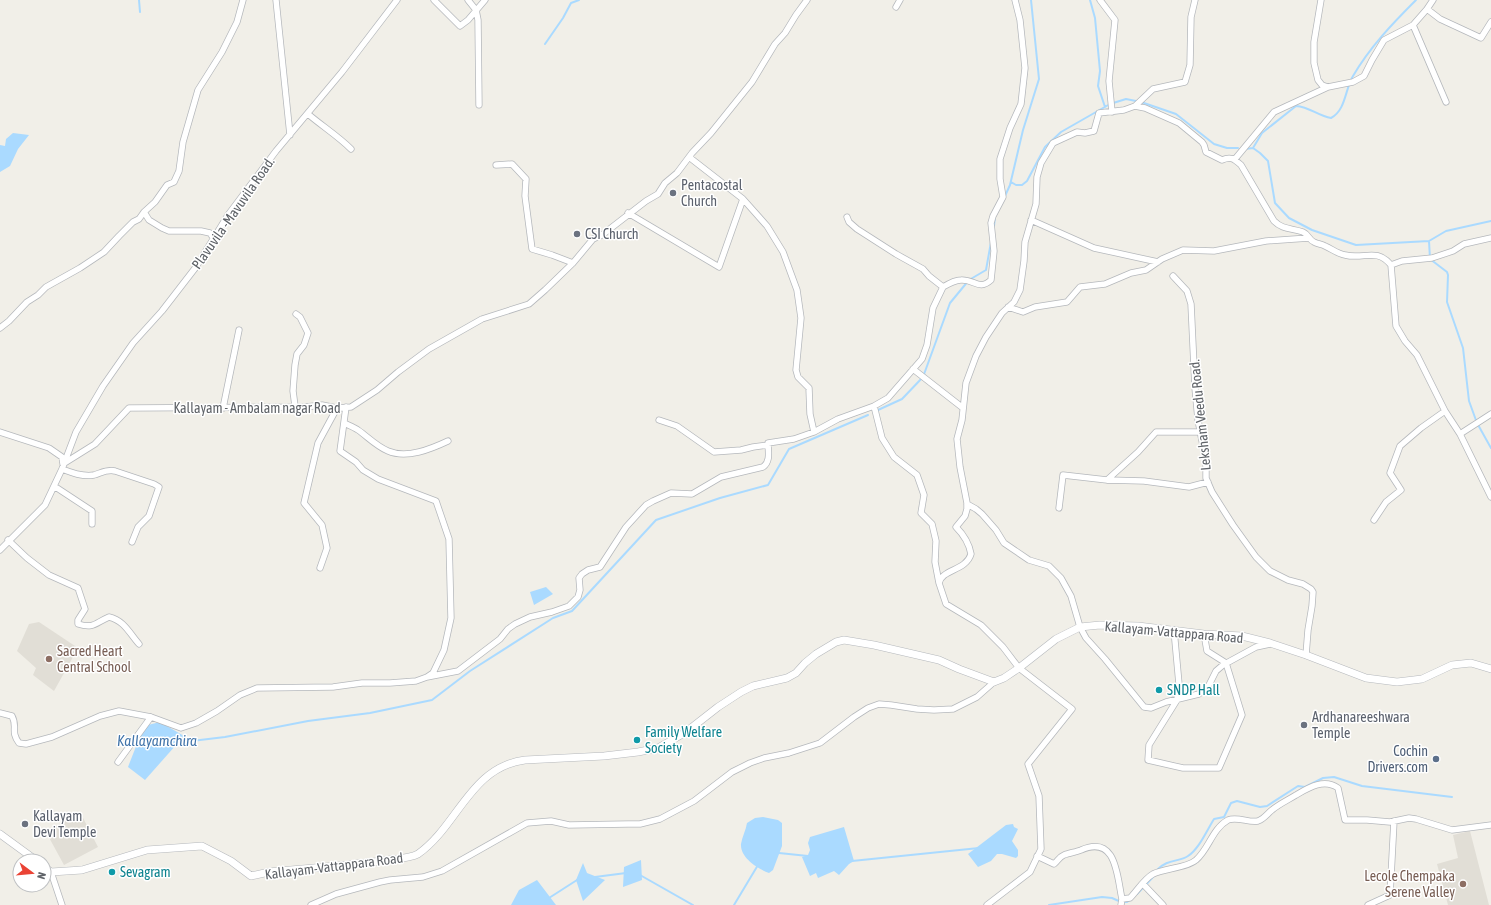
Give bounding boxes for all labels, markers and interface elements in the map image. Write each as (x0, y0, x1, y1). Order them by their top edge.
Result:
street label: Plavuvila -Mavuvila Road. (188, 154, 278, 272)
place label: Pentacostal Church (681, 177, 743, 209)
marker: Pentacostal Church (668, 188, 678, 198)
place label: CSI Church (585, 226, 639, 242)
marker: CSI Church (572, 229, 582, 239)
street label: Leksham Veedu Road. (1186, 359, 1214, 471)
street label: Kallayam - Ambalam nagar Road (173, 400, 341, 416)
street label: Kallayam-Vattappara Road (1104, 618, 1244, 646)
place label: Sacred Heart Central School (57, 643, 131, 675)
marker: Sacred Heart Central School (44, 654, 54, 664)
place label: SNDP Hall (1167, 682, 1220, 698)
marker: SNDP Hall (1154, 685, 1164, 695)
place label: Ardhanareeshwara Temple (1312, 709, 1410, 741)
marker: Ardhanareeshwara Temple (1299, 720, 1309, 730)
place label: Family Welfare Society (645, 724, 722, 756)
water label: Kallayamchira (117, 732, 197, 749)
marker: Family Welfare Society (632, 735, 642, 745)
place label: Cochin Drivers.com (1367, 743, 1428, 775)
marker: Cochin Drivers.com (1431, 754, 1441, 764)
place label: Kallayam Devi Temple (33, 808, 96, 840)
marker: Kallayam Devi Temple (20, 819, 30, 829)
street label: Kallayam-Vattappara Road (264, 850, 404, 882)
north arrow (12, 853, 52, 893)
place label: Sevagram (120, 864, 171, 880)
marker: Sevagram (107, 867, 117, 877)
place label: Lecole Chempaka Serene Valley (1364, 868, 1455, 900)
text: N (35, 871, 48, 881)
marker: Lecole Chempaka Serene Valley (1458, 879, 1468, 889)

